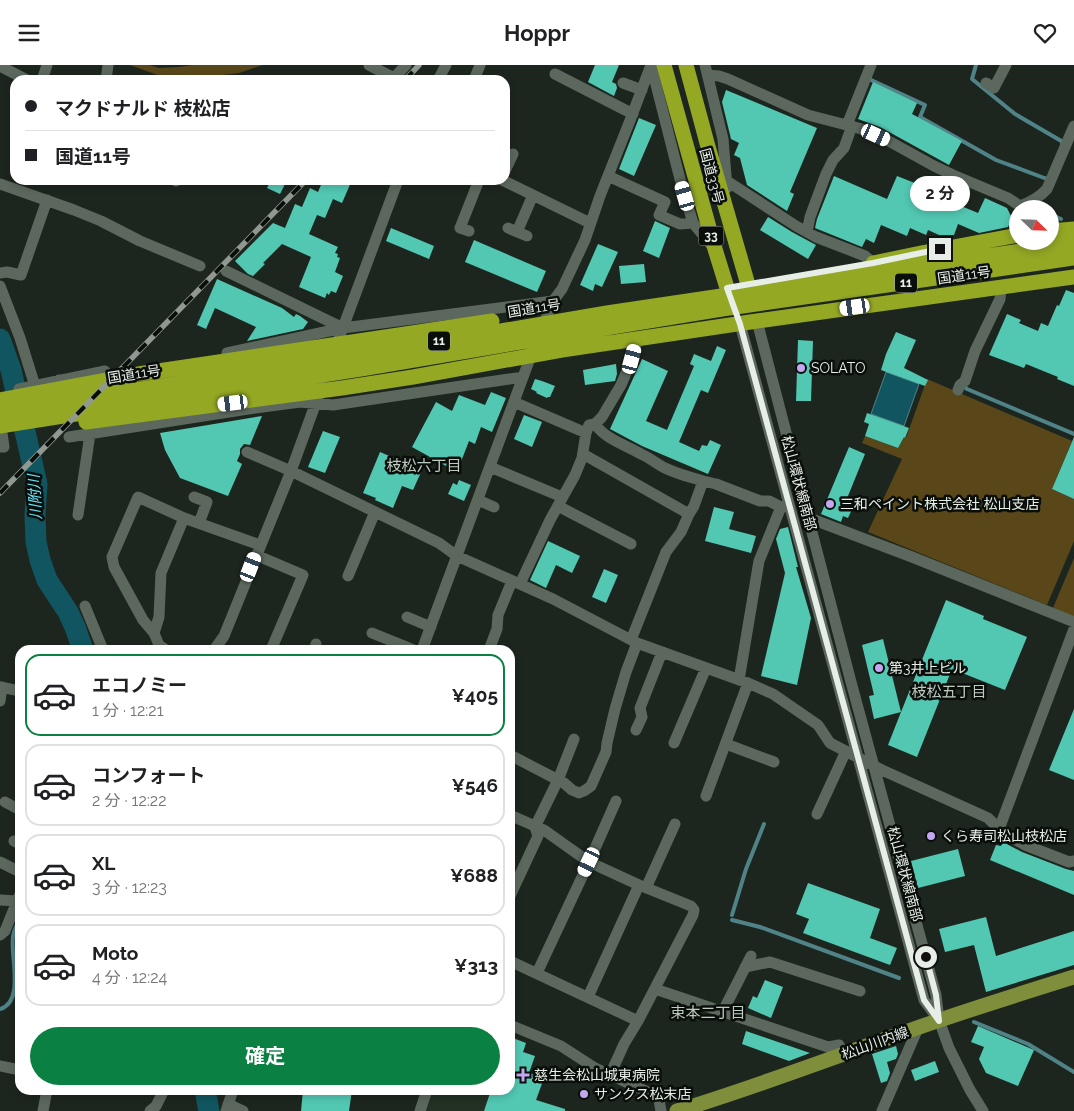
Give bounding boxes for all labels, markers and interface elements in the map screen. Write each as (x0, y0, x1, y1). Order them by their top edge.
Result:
icon: menu (15, 19, 43, 47)
icon: heart (1031, 19, 1059, 47)
text: Hoppr (504, 20, 570, 46)
text: マクドナルド 枝松店 (55, 97, 231, 119)
car (859, 122, 892, 148)
text: 国道11号 (55, 145, 131, 167)
street label: 国道33号 (697, 146, 727, 206)
callout: 2 分 (910, 176, 970, 211)
car (673, 180, 696, 212)
text: 2 分 (926, 184, 954, 203)
north arrow (1009, 200, 1059, 250)
map controls (1009, 200, 1059, 250)
road number: 33 (698, 227, 724, 245)
route end (929, 238, 951, 260)
street label: 国道11号 (936, 263, 992, 287)
road number: 11 (895, 273, 917, 293)
street label: 国道11号 (506, 296, 562, 320)
car (839, 297, 870, 317)
road number: 11 (428, 331, 450, 351)
car (620, 343, 643, 375)
place label: SOLATO (811, 360, 865, 376)
street label: 国道11号 (106, 362, 162, 386)
marker: SOLATO (795, 362, 807, 374)
car (217, 394, 248, 412)
street label: 松山環状線南部 (779, 434, 819, 532)
district label: 枝松六丁目 (386, 457, 462, 475)
water label: 川附川 (25, 472, 45, 520)
place label: 三和ペイント株式会社 松山支店 (840, 496, 1040, 512)
marker: 三和ペイント株式会社 松山支店 (824, 498, 836, 510)
car (238, 550, 263, 584)
place label: 第3井上ビル (889, 660, 966, 676)
marker: 第3井上ビル (873, 662, 885, 674)
icon: car (32, 673, 77, 718)
text: エコノミー (92, 674, 187, 696)
district label: 枝松五丁目 (911, 683, 987, 701)
text: ¥405 (451, 684, 498, 706)
text: 1 分 · 12:21 (92, 701, 164, 720)
icon: car (32, 763, 77, 808)
text: コンフォート (92, 764, 205, 786)
text: ¥546 (452, 774, 498, 796)
text: 2 分 · 12:22 (92, 791, 166, 810)
street label: 松山環状線南部 (885, 825, 925, 923)
place label: くら寿司松山枝松店 (941, 828, 1067, 844)
marker: くら寿司松山枝松店 (925, 830, 937, 842)
car (575, 845, 602, 879)
text: XL (92, 852, 115, 874)
icon: car (32, 853, 77, 898)
text: ¥688 (450, 864, 498, 886)
text: 3 分 · 12:23 (92, 878, 167, 897)
text: Moto (92, 942, 138, 964)
icon: car (32, 943, 77, 988)
route start (915, 946, 937, 968)
text: ¥313 (454, 954, 498, 976)
text: 4 分 · 12:24 (92, 968, 167, 987)
district label: 束本二丁目 (670, 1004, 746, 1022)
street label: 松山川内線 (839, 1024, 911, 1062)
button: 確定 (30, 1027, 500, 1085)
place label: 慈生会松山城東病院 (534, 1067, 660, 1083)
marker: 慈生会松山城東病院 (516, 1068, 530, 1082)
place label: サンクス松末店 (594, 1086, 692, 1102)
marker: サンクス松末店 (578, 1088, 590, 1100)

